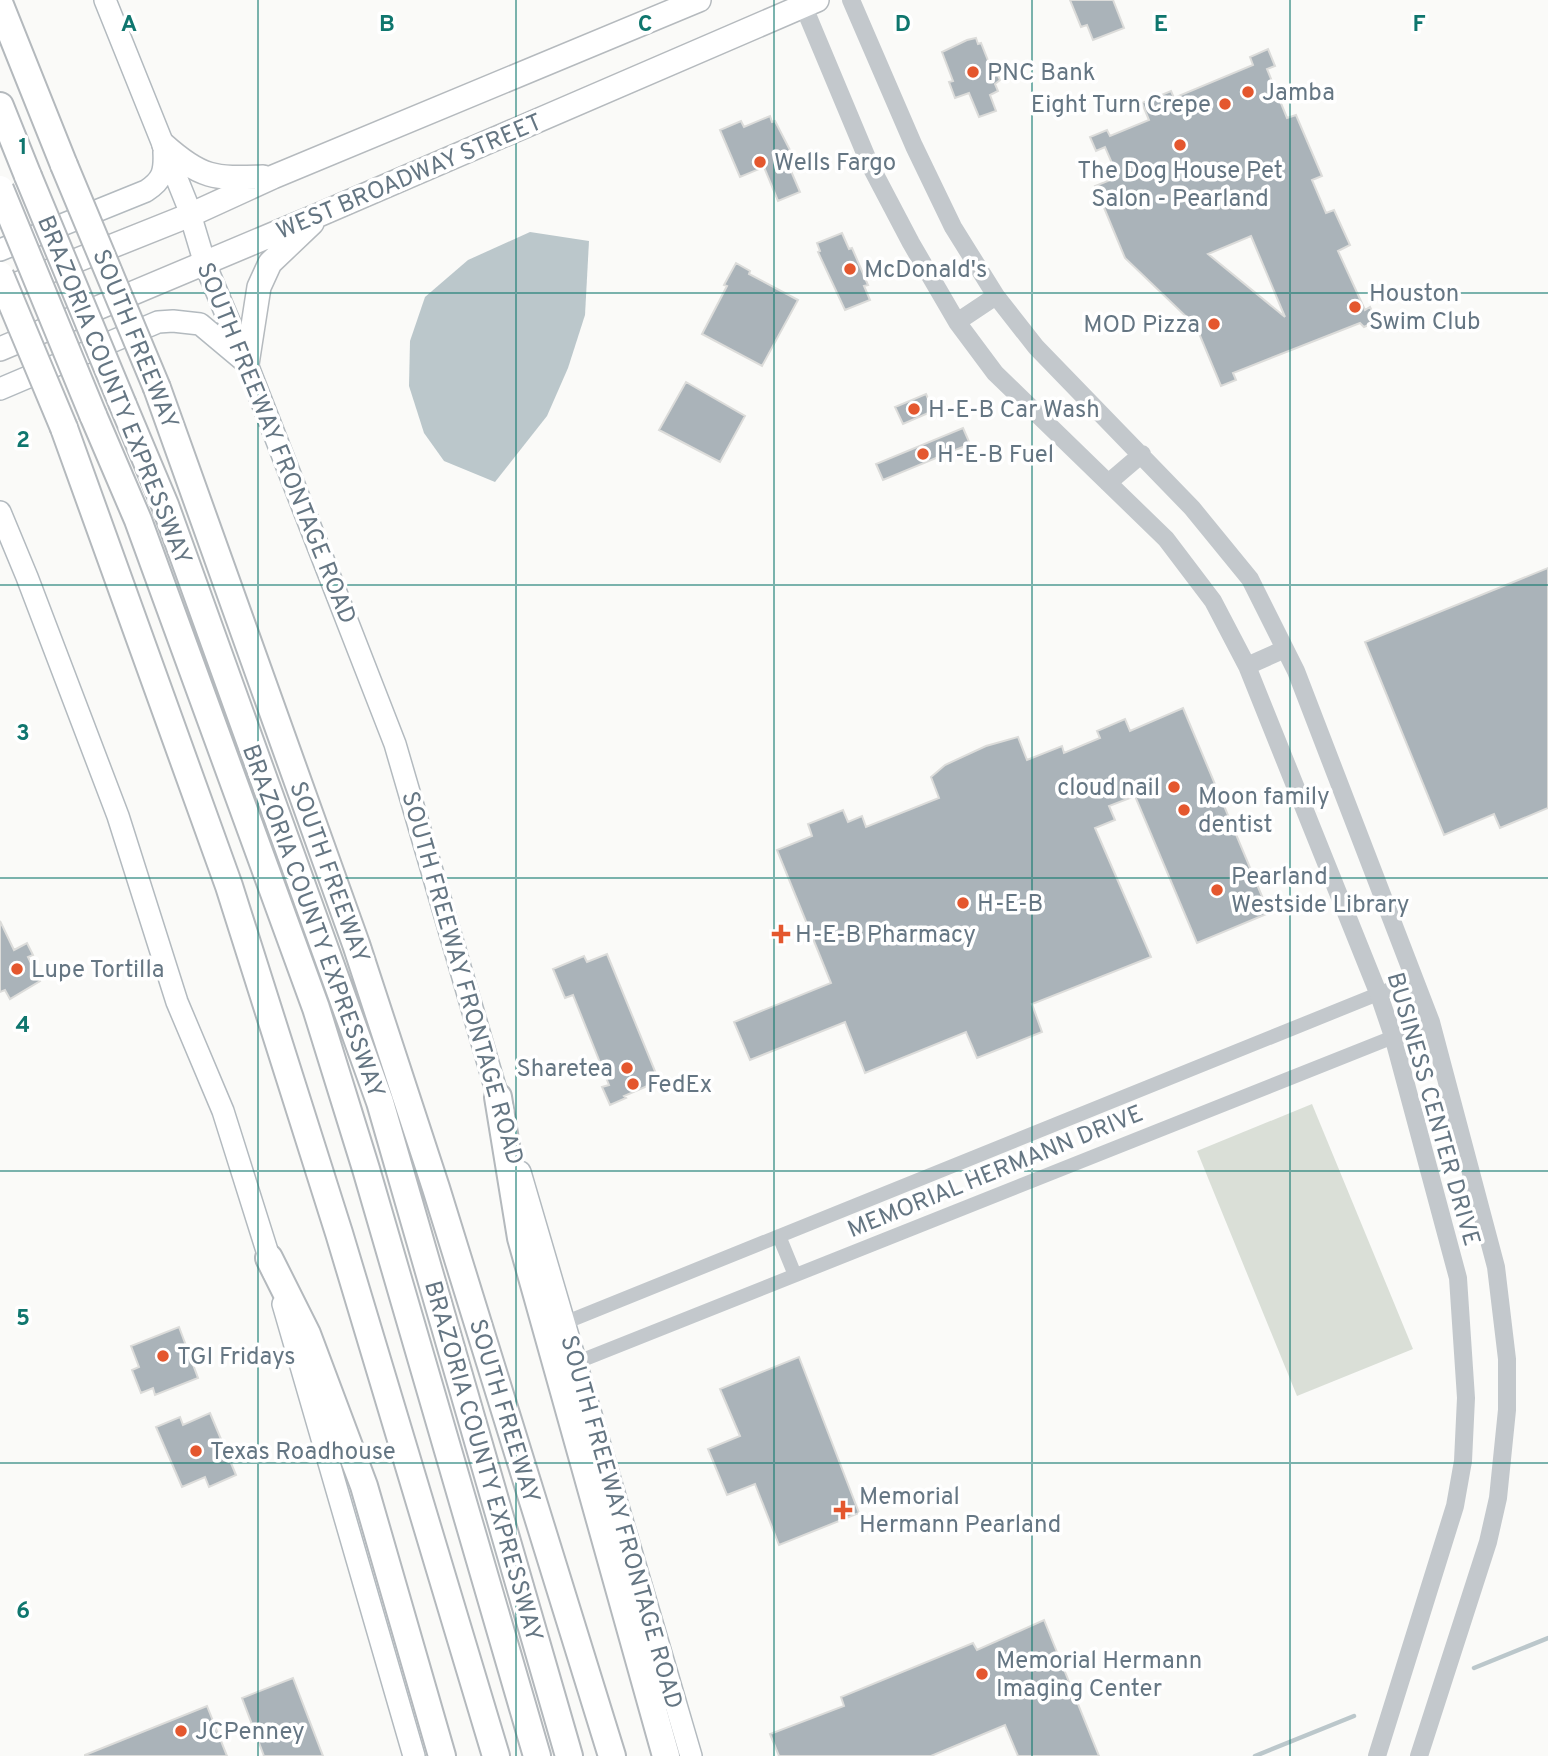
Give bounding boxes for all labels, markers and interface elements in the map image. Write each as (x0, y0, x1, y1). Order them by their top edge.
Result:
text: A (121, 11, 137, 40)
text: B (379, 11, 395, 40)
text: C (638, 11, 652, 40)
text: D (895, 11, 911, 40)
text: E (1154, 11, 1168, 40)
text: F (1412, 11, 1426, 40)
place label: PNC Bank (987, 59, 1095, 89)
marker: PNC Bank (965, 64, 981, 80)
place label: Jamba (1262, 79, 1335, 109)
marker: Jamba (1240, 84, 1256, 100)
place label: Eight Turn Crepe (1031, 91, 1211, 121)
marker: Eight Turn Crepe (1217, 96, 1233, 112)
street label: WEST BROADWAY STREET (272, 108, 547, 247)
text: 1 (18, 134, 28, 163)
marker: The Dog House Pet Salon - Pearland (1172, 137, 1188, 153)
place label: Wells Fargo (774, 149, 896, 179)
marker: Wells Fargo (752, 154, 768, 170)
place label: The Dog House Pet Salon - Pearland (1077, 157, 1283, 215)
street label: BRAZORIA COUNTY EXPRESSWAY (29, 212, 197, 570)
street label: SOUTH FREEWAY (84, 245, 184, 434)
place label: McDonald's (864, 256, 987, 286)
street label: SOUTH FREEWAY FRONTAGE ROAD (189, 259, 362, 629)
marker: McDonald's (842, 261, 858, 277)
place label: Houston Swim Club (1369, 280, 1481, 338)
marker: Houston Swim Club (1347, 299, 1363, 315)
place label: MOD Pizza (1083, 311, 1200, 341)
marker: MOD Pizza (1206, 316, 1222, 332)
place label: H-E-B Car Wash (928, 396, 1100, 426)
marker: H-E-B Car Wash (906, 401, 922, 417)
text: 2 (16, 427, 30, 456)
place label: H-E-B Fuel (937, 441, 1054, 471)
marker: H-E-B Fuel (915, 446, 931, 462)
text: 3 (16, 720, 30, 749)
street label: BRAZORIA COUNTY EXPRESSWAY (234, 741, 390, 1103)
place label: cloud nail (1057, 774, 1160, 804)
street label: SOUTH FREEWAY (281, 778, 375, 968)
marker: cloud nail (1166, 779, 1182, 795)
place label: Moon family dentist (1198, 783, 1330, 841)
street label: SOUTH FREEWAY FRONTAGE ROAD (393, 788, 529, 1169)
marker: Moon family dentist (1176, 802, 1192, 818)
place label: Pearland Westside Library (1231, 863, 1410, 921)
marker: Pearland Westside Library (1209, 882, 1225, 898)
place label: H-E-B (977, 890, 1043, 920)
marker: H-E-B (955, 895, 971, 911)
place label: H-E-B Pharmacy (795, 921, 976, 951)
marker: H-E-B Pharmacy (773, 926, 789, 942)
place label: Lupe Tortilla (31, 956, 164, 986)
marker: Lupe Tortilla (9, 961, 25, 977)
street label: BUSINESS CENTER DRIVE (1379, 969, 1486, 1250)
text: 4 (16, 1012, 30, 1041)
place label: Sharetea (516, 1055, 613, 1085)
marker: Sharetea (619, 1060, 635, 1076)
place label: FedEx (647, 1071, 712, 1101)
marker: FedEx (625, 1076, 641, 1092)
street label: MEMORIAL HERMANN DRIVE (844, 1100, 1148, 1246)
street label: BRAZORIA COUNTY EXPRESSWAY (416, 1278, 548, 1645)
text: 5 (16, 1305, 30, 1334)
street label: SOUTH FREEWAY (461, 1316, 545, 1507)
street label: SOUTH FREEWAY FRONTAGE ROAD (552, 1332, 688, 1713)
place label: TGI Fridays (177, 1343, 296, 1373)
marker: TGI Fridays (155, 1348, 171, 1364)
place label: Texas Roadhouse (210, 1438, 396, 1468)
marker: Texas Roadhouse (188, 1443, 204, 1459)
place label: Memorial Hermann Pearland (859, 1483, 1061, 1541)
marker: Memorial Hermann Pearland (833, 1500, 853, 1520)
text: 6 (16, 1598, 30, 1627)
place label: Memorial Hermann Imaging Center (996, 1647, 1202, 1705)
marker: Memorial Hermann Imaging Center (974, 1666, 990, 1682)
place label: JCPenney (195, 1718, 305, 1748)
marker: JCPenney (173, 1723, 189, 1739)

